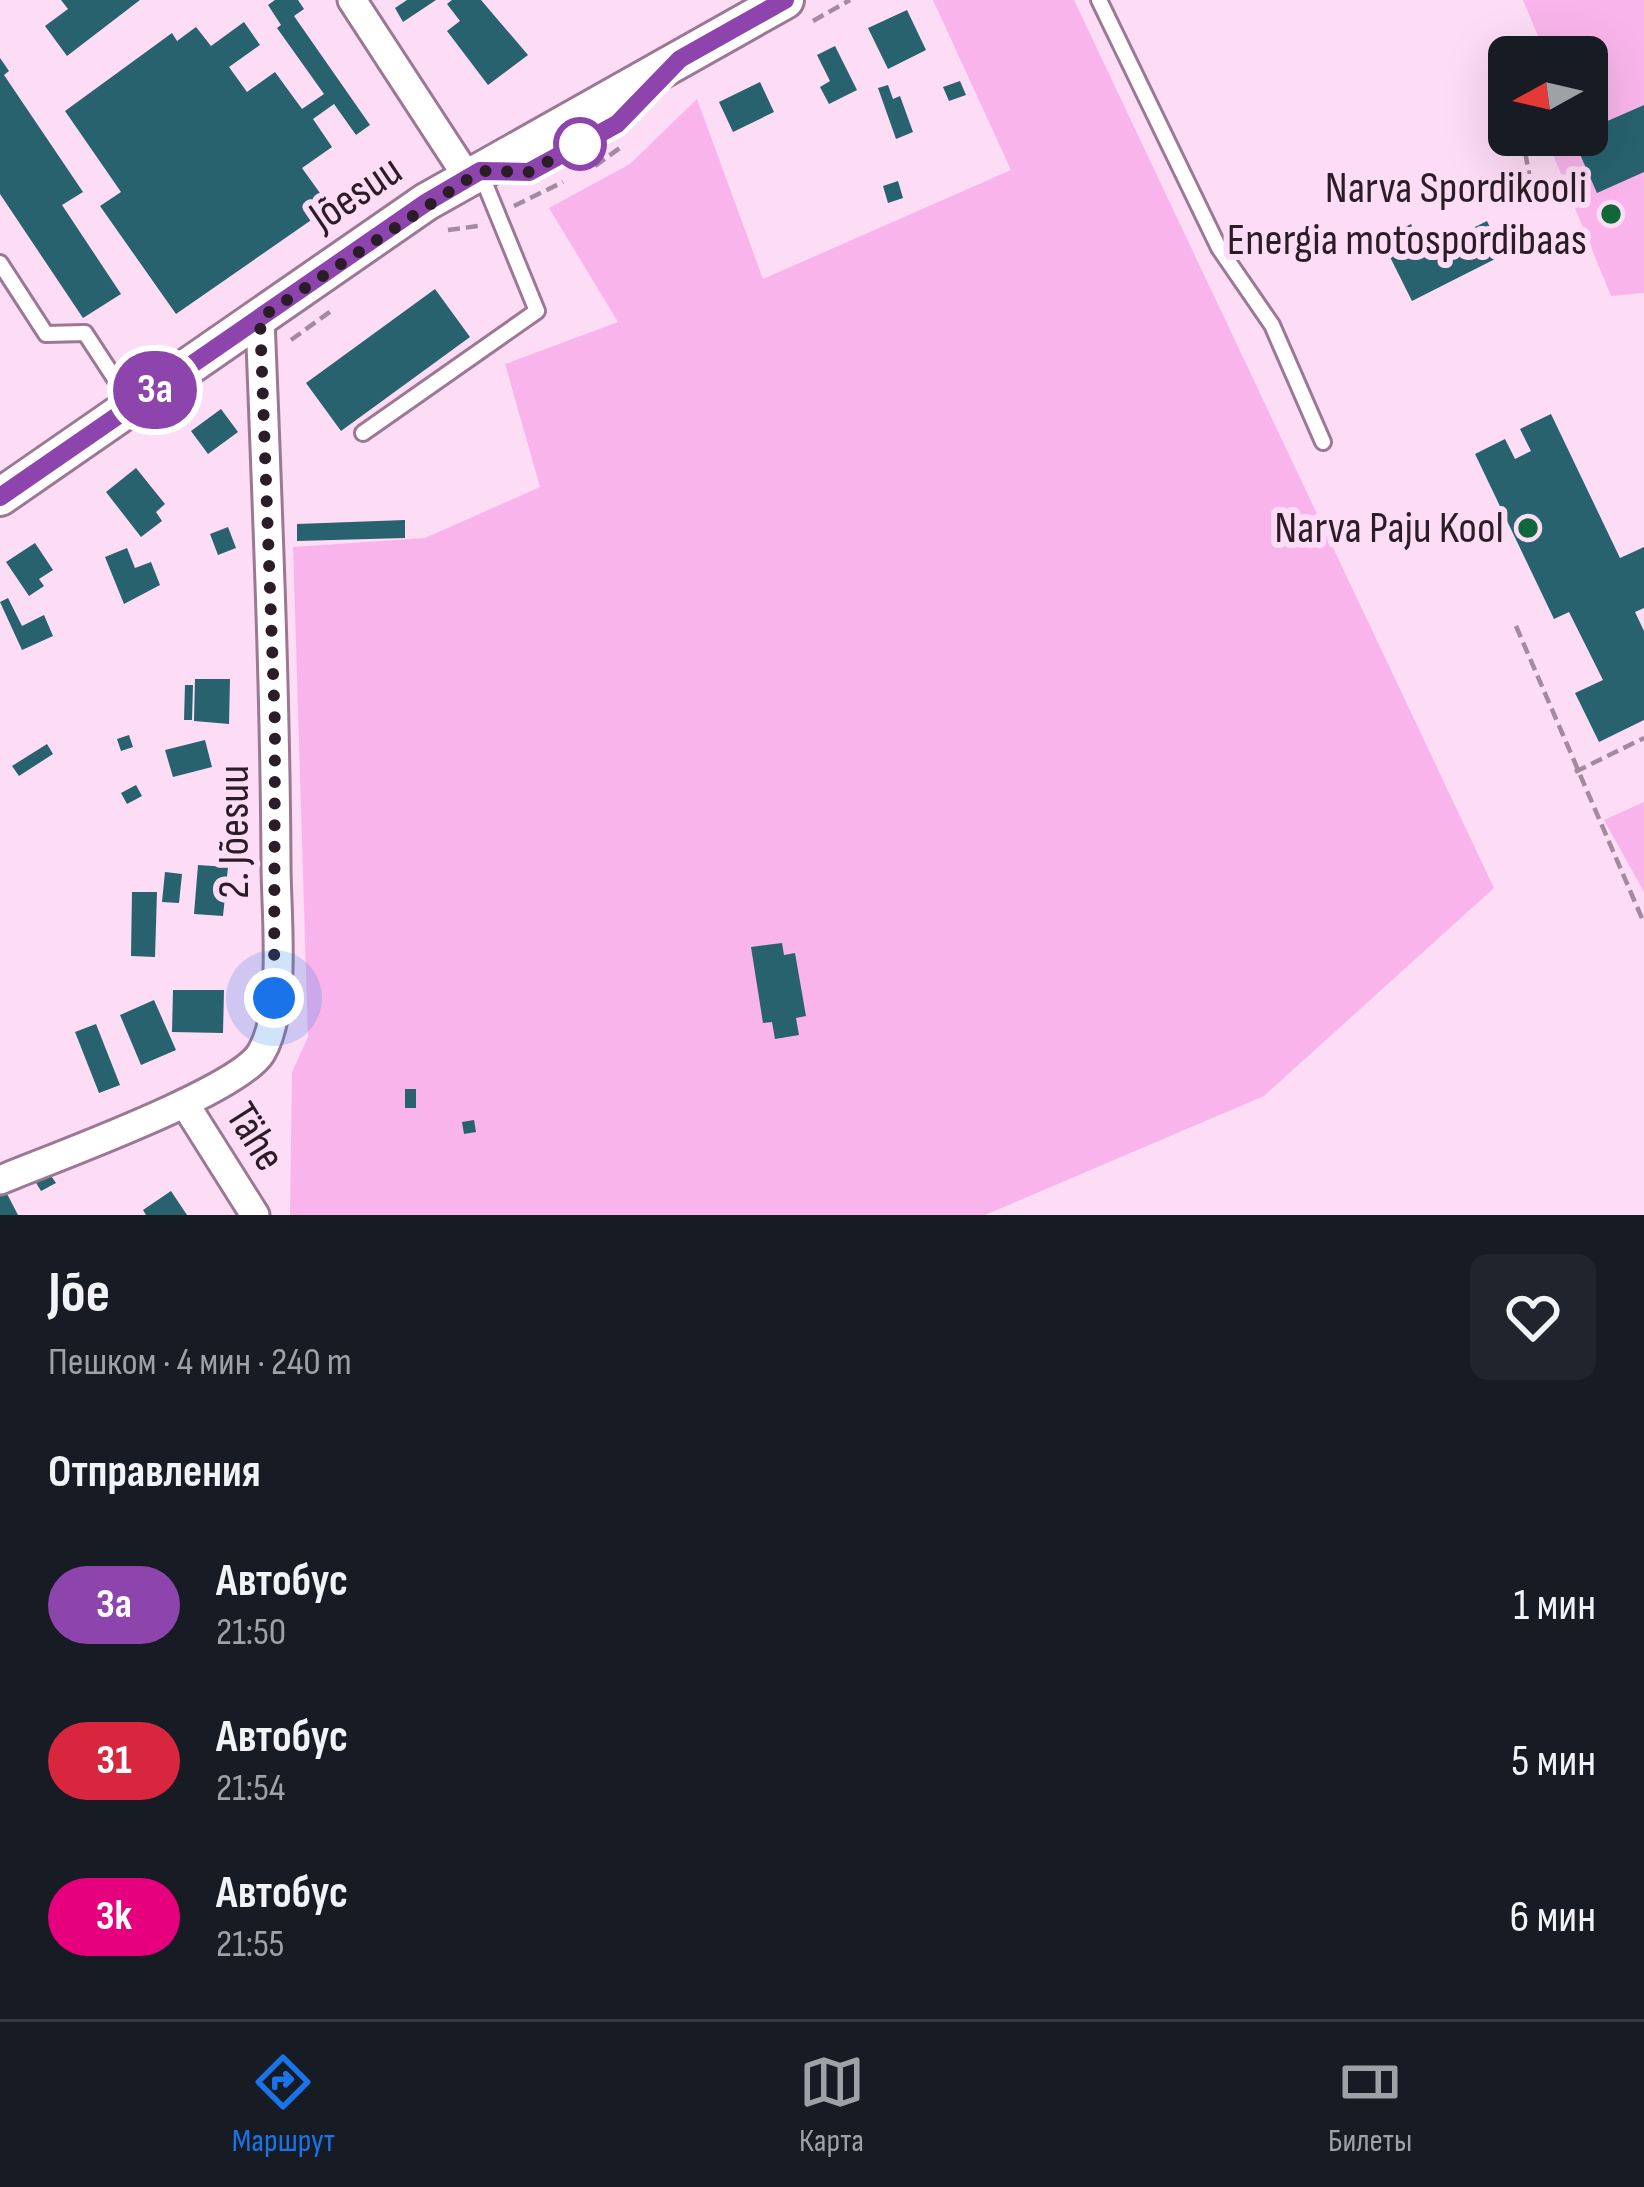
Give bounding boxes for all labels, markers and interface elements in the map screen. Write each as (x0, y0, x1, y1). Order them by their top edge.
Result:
north arrow (1488, 36, 1608, 156)
map controls (1488, 36, 1608, 156)
unlabelled marker (555, 119, 605, 169)
street label: Jõesuu (298, 143, 413, 245)
place label: Narva Spordikooli Energia motospordibaas (1227, 161, 1587, 268)
marker: Narva Spordikooli Energia motospordibaas (1598, 201, 1624, 227)
line badge: 3a (101, 351, 209, 429)
text: 3a (137, 364, 173, 415)
place label: Narva Paju Kool (1274, 501, 1504, 556)
marker: Narva Paju Kool (1515, 515, 1541, 541)
street label: 2. Jõesuu (207, 765, 262, 899)
your location (244, 968, 304, 1028)
street label: Tähe (213, 1093, 297, 1181)
button: heart (1470, 1254, 1596, 1380)
text: Jõe (48, 1260, 110, 1328)
text: Пешком · 4 мин · 240 m (48, 1339, 352, 1386)
text: Отправления (48, 1445, 261, 1500)
text: Автобус (216, 1554, 348, 1609)
text: 1 мин (1514, 1578, 1596, 1633)
text: 3a (96, 1579, 132, 1630)
text: 21:50 (216, 1609, 286, 1656)
text: Автобус (216, 1710, 348, 1765)
text: 5 мин (1511, 1734, 1596, 1789)
text: 31 (96, 1735, 132, 1786)
text: 21:54 (216, 1765, 285, 1812)
text: Автобус (216, 1866, 348, 1921)
text: 6 мин (1510, 1890, 1596, 1945)
text: 3k (96, 1891, 132, 1942)
text: 21:55 (216, 1921, 284, 1968)
tab: Маршрут (232, 2049, 335, 2161)
tab: Карта (799, 2049, 865, 2161)
tab: Билеты (1328, 2049, 1412, 2161)

